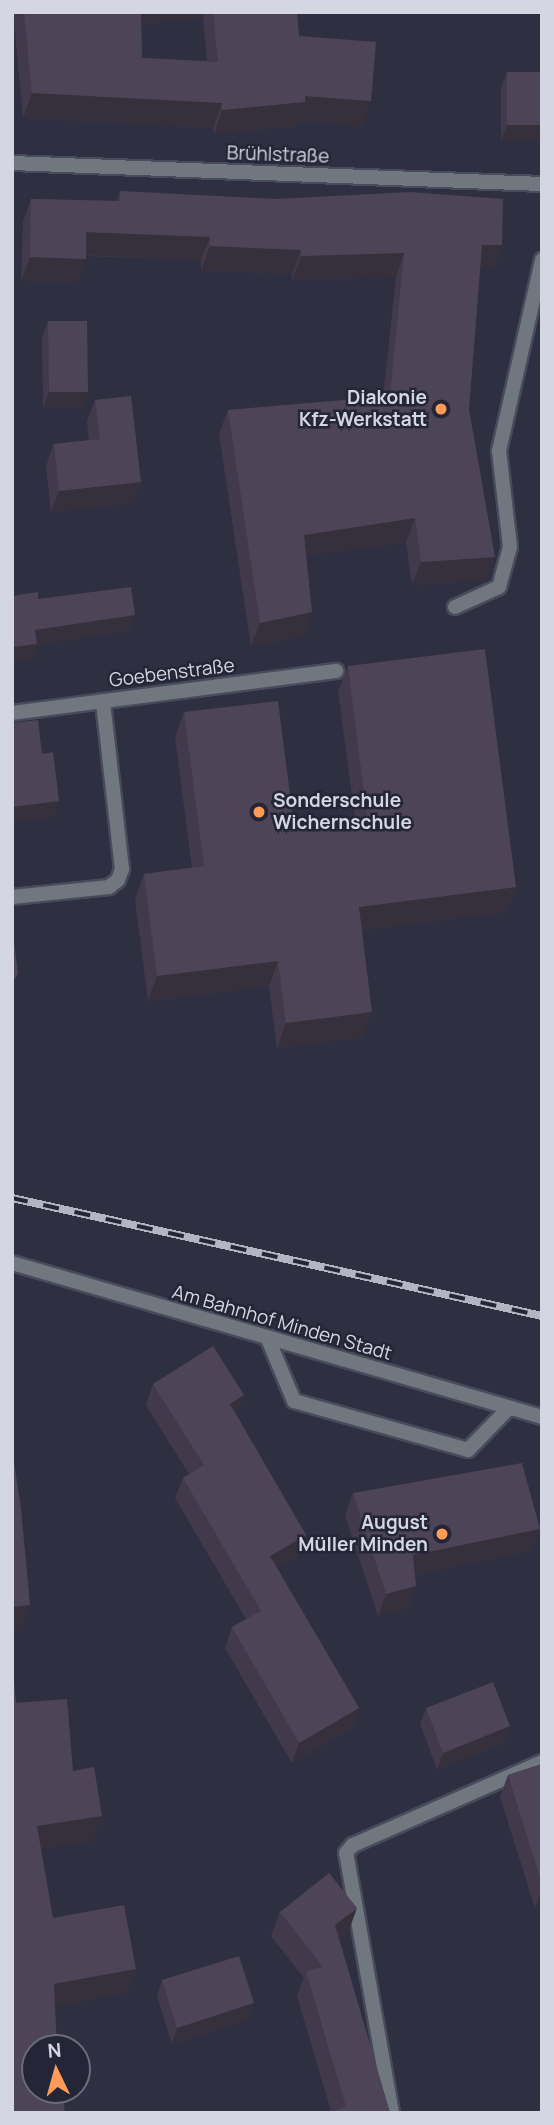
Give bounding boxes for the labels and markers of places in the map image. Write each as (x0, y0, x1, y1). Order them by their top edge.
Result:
place label: Diakonie Kfz-Werkstatt (299, 387, 427, 431)
marker: Diakonie Kfz-Werkstatt (433, 401, 449, 417)
place label: Sonderschule Wichernschule (273, 790, 412, 834)
marker: Sonderschule Wichernschule (251, 804, 267, 820)
place label: August Müller Minden (298, 1512, 428, 1556)
marker: August Müller Minden (434, 1526, 450, 1542)

